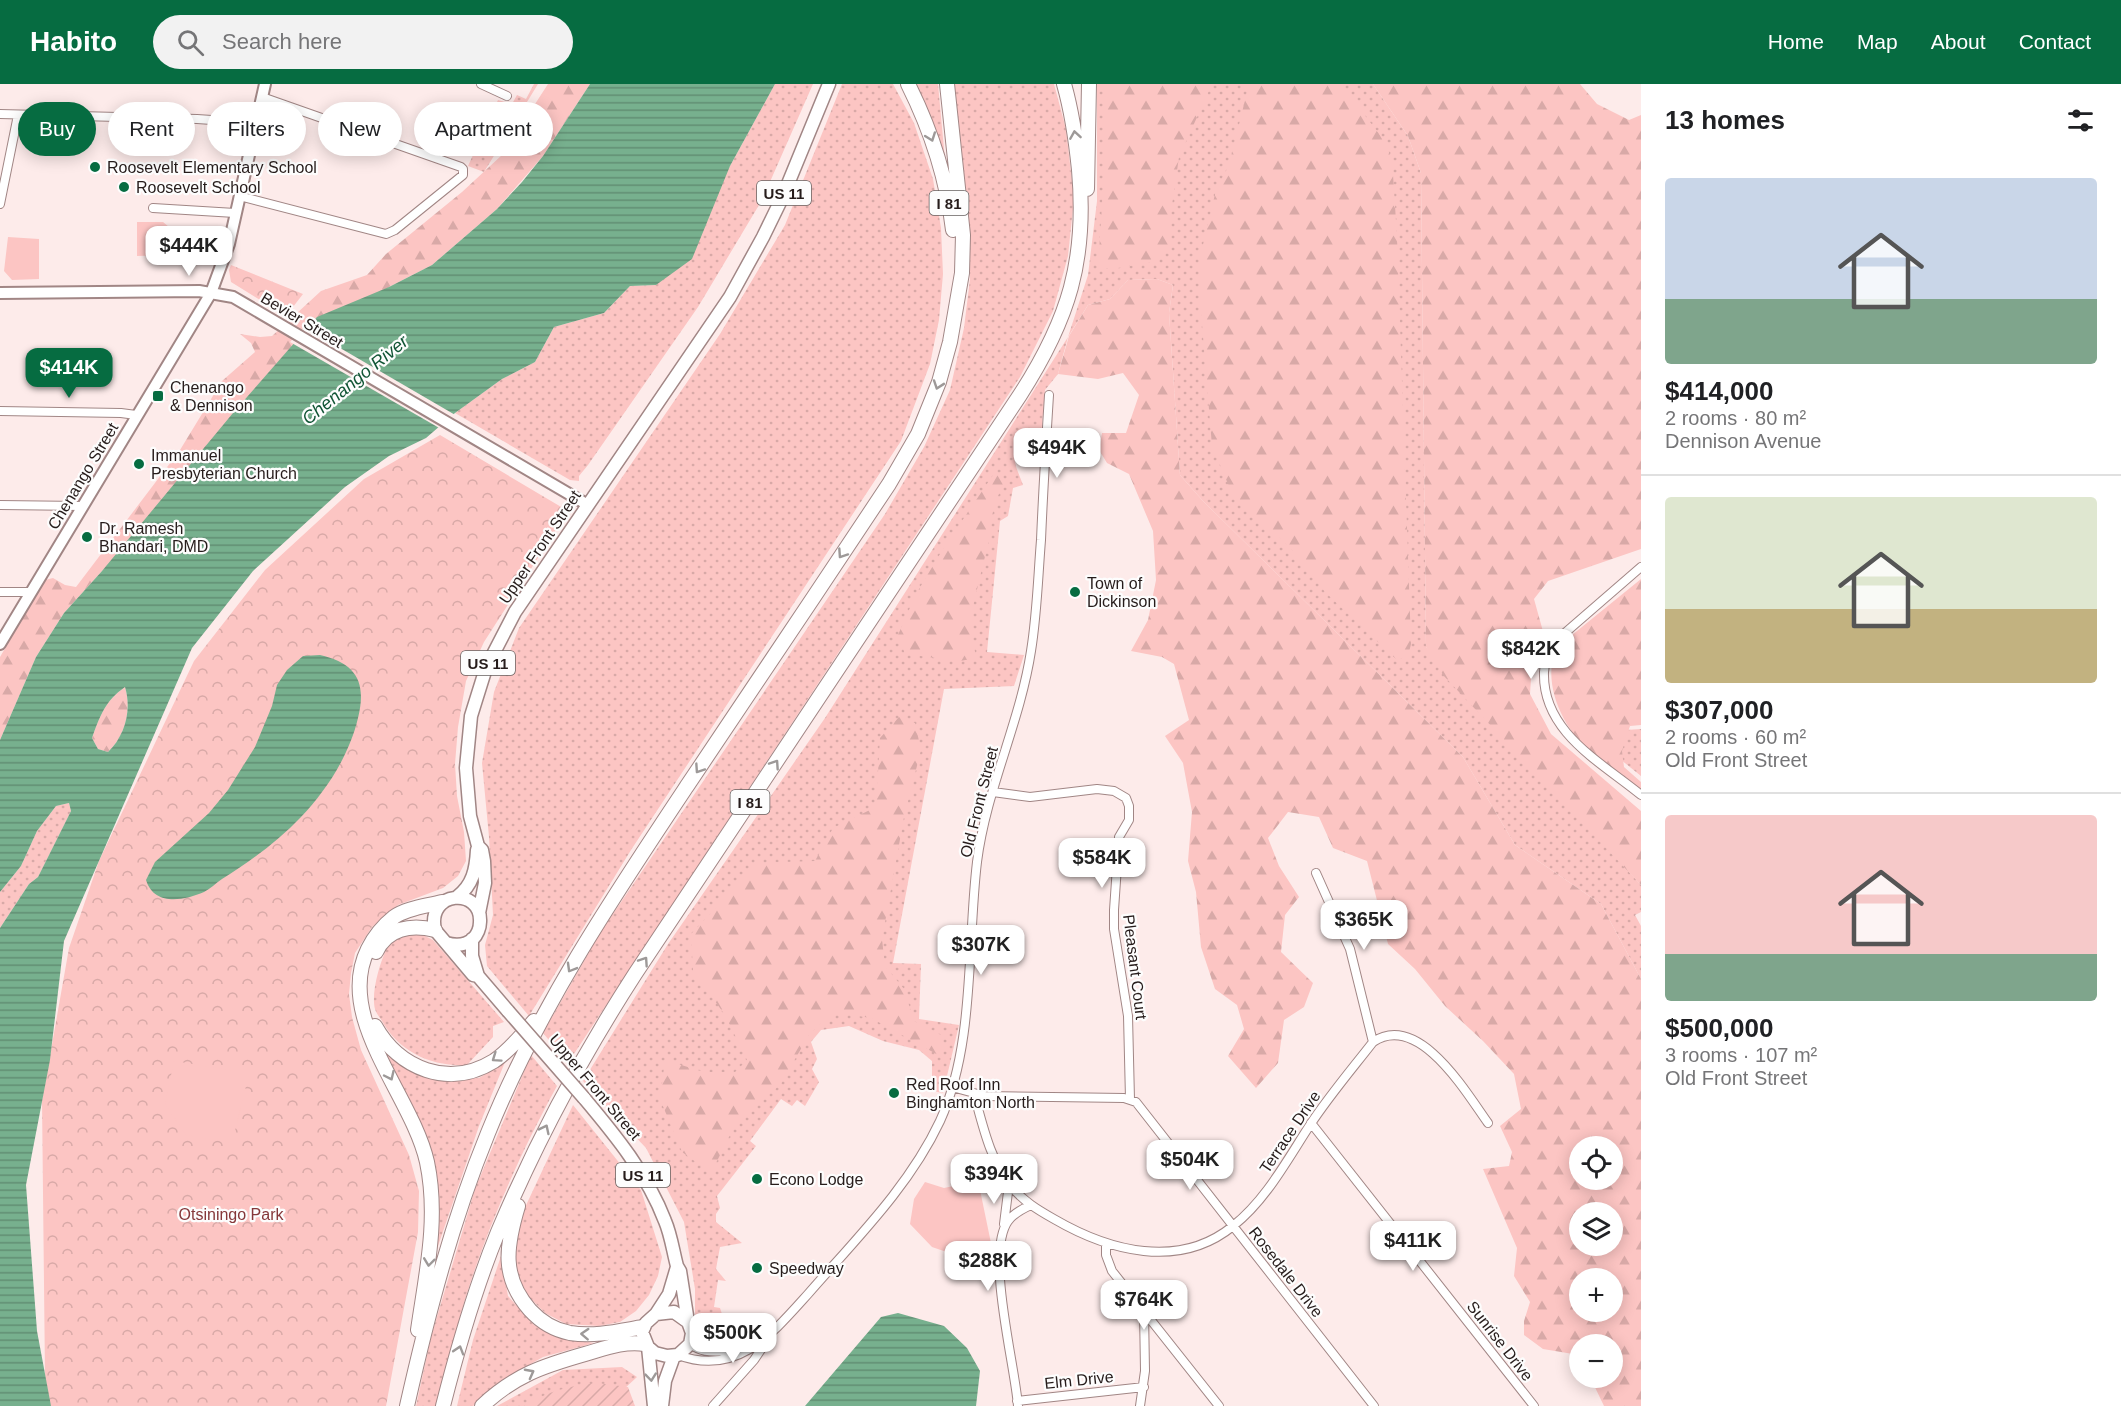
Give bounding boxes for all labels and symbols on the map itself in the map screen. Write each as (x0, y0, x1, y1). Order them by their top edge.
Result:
one-way arrow (1070, 131, 1082, 140)
one-way arrow (924, 132, 937, 142)
place label: Roosevelt Elementary School (107, 159, 317, 176)
marker: Roosevelt Elementary School (88, 160, 102, 174)
place label: Roosevelt School (136, 179, 261, 196)
marker: Roosevelt School (117, 180, 131, 194)
road number: US 11 (757, 181, 811, 205)
road number: I 81 (930, 191, 968, 215)
pin: $444K (147, 226, 231, 277)
street label: Bevier Street (258, 289, 346, 351)
water label: Chenango River (298, 331, 413, 429)
pin: $414K (27, 348, 111, 399)
place label: Chenango & Dennison (170, 379, 253, 414)
one-way arrow (933, 379, 946, 390)
marker: Chenango & Dennison (151, 389, 165, 403)
street label: Chenango Street (45, 419, 122, 532)
pin: $494K (1015, 428, 1099, 479)
place label: Immanuel Presbyterian Church (151, 447, 297, 482)
marker: Immanuel Presbyterian Church (132, 457, 146, 471)
street label: Upper Front Street (496, 487, 584, 607)
place label: Dr. Ramesh Bhandari, DMD (99, 520, 208, 555)
marker: Dr. Ramesh Bhandari, DMD (80, 530, 94, 544)
one-way arrow (838, 548, 850, 558)
place label: Town of Dickinson (1087, 575, 1156, 610)
marker: Town of Dickinson (1068, 585, 1082, 599)
pin: $842K (1489, 629, 1573, 680)
road number: US 11 (461, 651, 515, 675)
street label: Old Front Street (957, 744, 1001, 859)
one-way arrow (768, 760, 779, 771)
one-way arrow (695, 762, 706, 773)
road number: I 81 (730, 790, 770, 814)
pin: $584K (1060, 838, 1144, 889)
pin: $365K (1322, 900, 1406, 951)
street label: Pleasant Court (1120, 913, 1150, 1021)
pin: $307K (939, 925, 1023, 976)
one-way arrow (637, 957, 648, 968)
one-way arrow (566, 962, 578, 972)
street label: Upper Front Street (546, 1031, 644, 1144)
one-way arrow (491, 1051, 502, 1062)
one-way arrow (382, 1069, 394, 1080)
place label: Red Roof Inn Binghamton North (906, 1076, 1035, 1111)
marker: Red Roof Inn Binghamton North (887, 1086, 901, 1100)
street label: Terrace Drive (1256, 1088, 1324, 1176)
one-way arrow (538, 1125, 550, 1136)
pin: $504K (1148, 1140, 1232, 1191)
pin: $394K (952, 1154, 1036, 1205)
road number: US 11 (616, 1163, 670, 1187)
place label: Econo Lodge (769, 1171, 863, 1188)
marker: Econo Lodge (750, 1172, 764, 1186)
park label: Otsiningo Park (179, 1206, 284, 1223)
pin: $411K (1371, 1221, 1455, 1272)
street label: Rosedale Drive (1246, 1224, 1326, 1320)
pin: $288K (946, 1241, 1030, 1292)
one-way arrow (423, 1258, 435, 1267)
place label: Speedway (769, 1260, 844, 1277)
marker: Speedway (750, 1261, 764, 1275)
pin: $764K (1102, 1280, 1186, 1331)
street label: Sunrise Drive (1464, 1298, 1536, 1384)
pin: $500K (691, 1313, 775, 1364)
one-way arrow (581, 1327, 590, 1340)
one-way arrow (452, 1345, 464, 1355)
street label: Elm Drive (1044, 1368, 1114, 1392)
one-way arrow (524, 1369, 534, 1380)
one-way arrow (644, 1372, 657, 1381)

